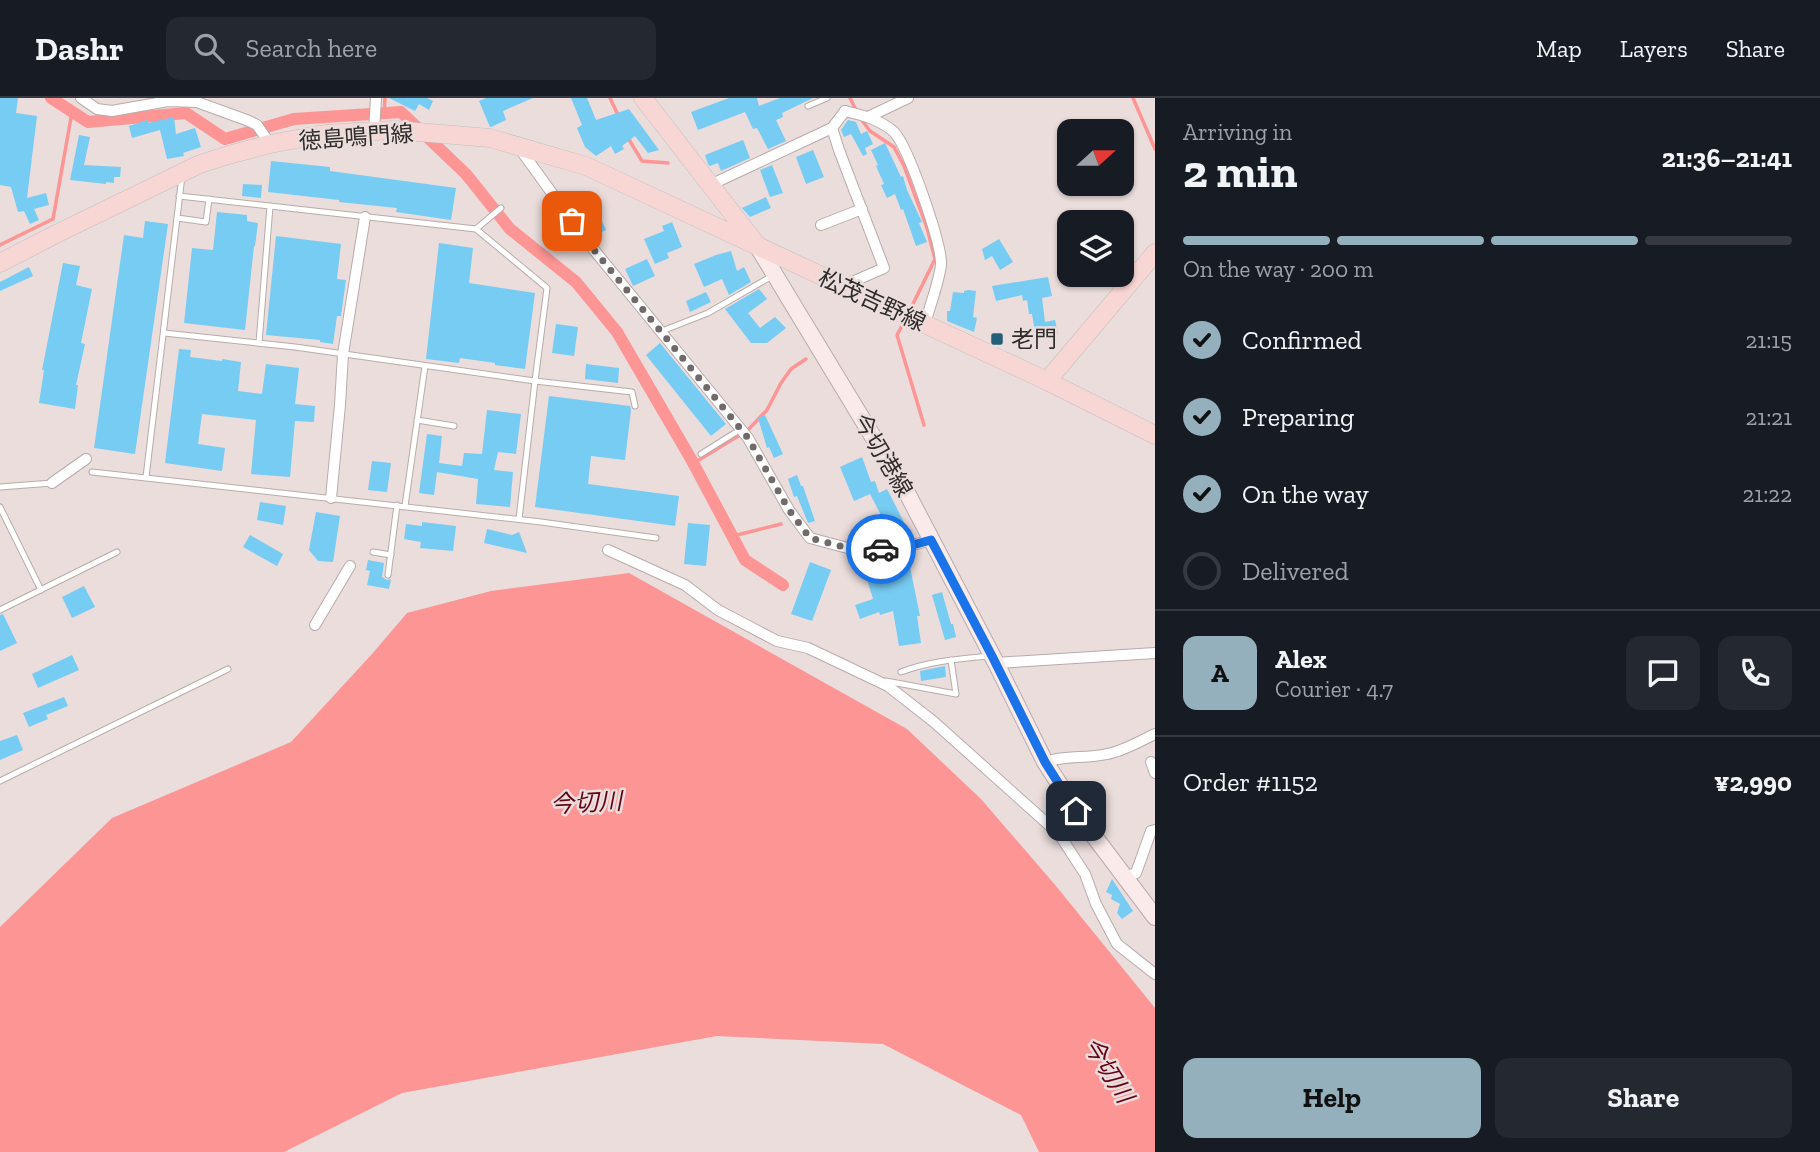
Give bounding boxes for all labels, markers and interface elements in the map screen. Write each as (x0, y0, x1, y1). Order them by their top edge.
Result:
search box (166, 17, 656, 80)
text: Dashr (35, 29, 124, 68)
icon: search (190, 29, 228, 67)
text: Search here (246, 32, 377, 64)
text: Map (1536, 34, 1582, 63)
text: Layers (1620, 34, 1688, 63)
text: Share (1726, 34, 1785, 63)
text: Arriving in (1183, 118, 1292, 146)
street label: 徳島鳴門線 (298, 119, 414, 155)
north arrow (1057, 119, 1134, 196)
map controls (1057, 119, 1134, 287)
text: 21:36–21:41 (1662, 142, 1792, 174)
text: 2 min (1183, 144, 1298, 199)
pin (542, 191, 602, 251)
icon: bag (553, 202, 591, 240)
button: layers (1057, 210, 1134, 287)
text: On the way · 200 m (1183, 255, 1373, 283)
street label: 松茂吉野線 (814, 263, 930, 337)
icon: check (1183, 321, 1221, 359)
text: Confirmed (1242, 324, 1362, 356)
place label: 老門 (1011, 325, 1057, 353)
text: 21:15 (1746, 326, 1792, 354)
marker: 老門 (989, 331, 1005, 347)
icon: check (1183, 398, 1221, 436)
text: Preparing (1242, 401, 1354, 433)
text: 21:21 (1745, 403, 1792, 431)
street label: 今切港線 (847, 408, 919, 502)
icon: check (1183, 475, 1221, 513)
text: On the way (1242, 478, 1369, 510)
text: 21:22 (1742, 480, 1792, 508)
courier (846, 514, 916, 584)
icon: car (862, 530, 900, 568)
text: Delivered (1242, 555, 1349, 587)
button: chat (1626, 636, 1700, 710)
button: phone (1718, 636, 1792, 710)
text: Alex (1275, 643, 1327, 675)
text: A (1211, 657, 1229, 689)
text: Courier · 4.7 (1275, 675, 1393, 703)
text: Order #1152 (1183, 766, 1318, 798)
text: ¥2,990 (1714, 766, 1792, 798)
pin (1046, 781, 1106, 841)
water label: 今切川 (549, 786, 626, 819)
icon: home (1057, 792, 1095, 830)
water label: 今切川 (1077, 1032, 1141, 1110)
button: Help (1183, 1058, 1481, 1138)
button: Share (1495, 1058, 1792, 1138)

